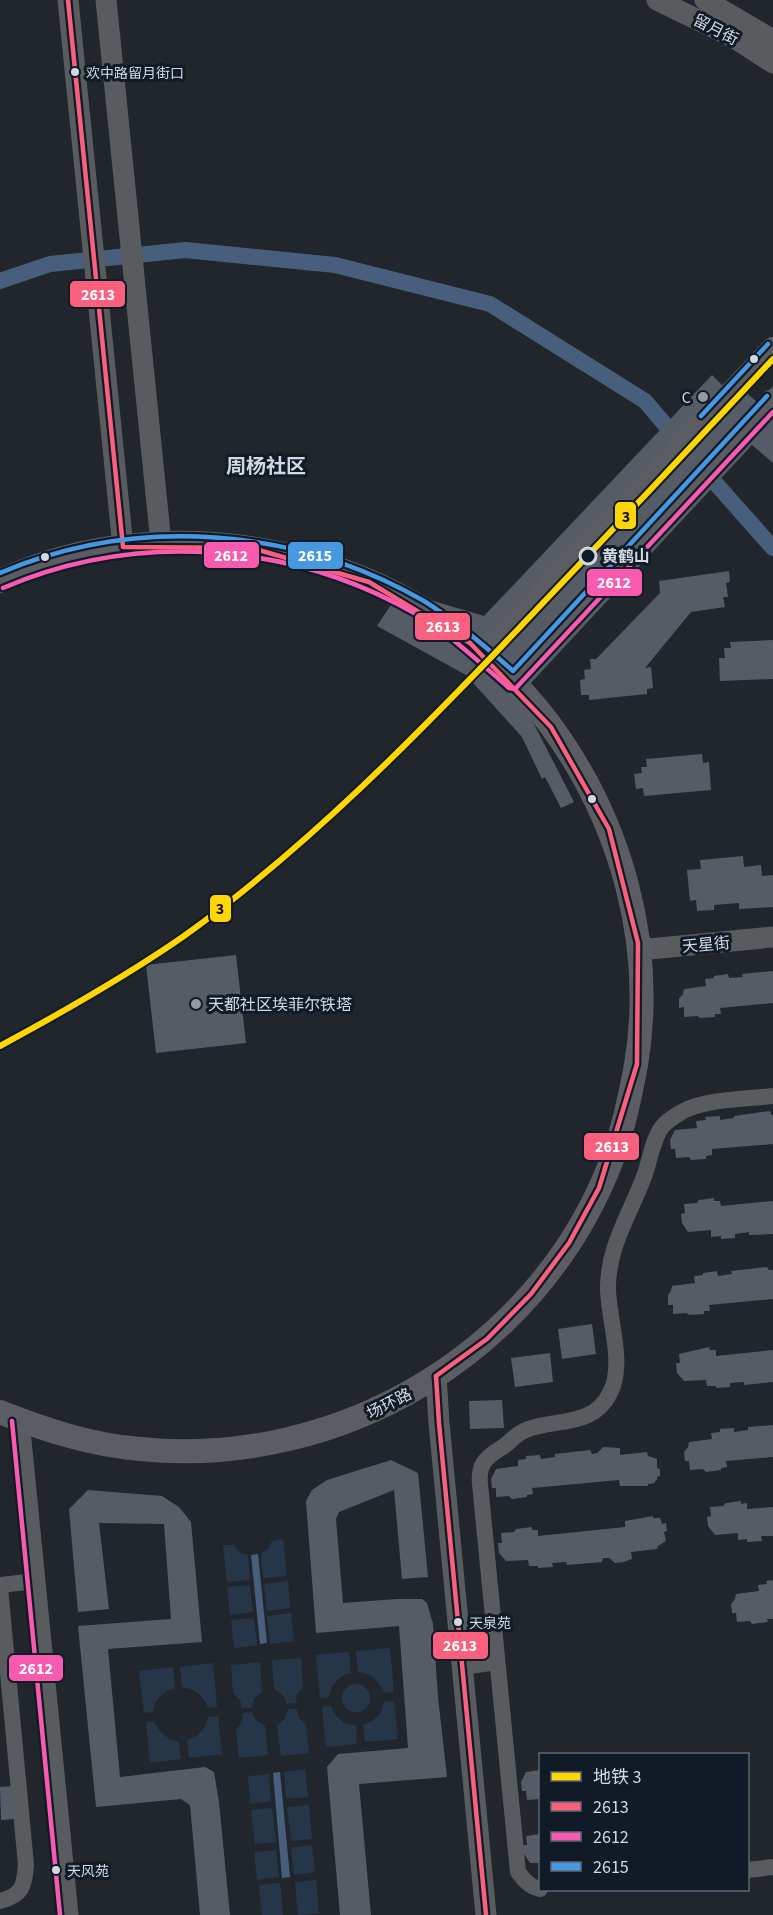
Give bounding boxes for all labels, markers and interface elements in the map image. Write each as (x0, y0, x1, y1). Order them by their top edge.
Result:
street label: 留月街 (689, 9, 742, 51)
place label: 欢中路留月街口 (86, 64, 184, 84)
marker: 欢中路留月街口 (69, 66, 81, 78)
line badge: 2613 (69, 280, 126, 308)
text: 2613 (81, 284, 115, 306)
unlabelled marker (748, 353, 760, 365)
place label: C (682, 387, 691, 409)
marker: C (696, 390, 710, 404)
district label: 周杨社区 (226, 453, 306, 481)
line badge: 3 (614, 501, 637, 530)
text: 3 (622, 506, 630, 528)
line badge: 2612 (203, 541, 260, 569)
line badge: 2615 (287, 541, 344, 570)
text: 2612 (214, 545, 248, 567)
text: 2615 (298, 545, 332, 567)
place label: 黄鹤山 (602, 546, 650, 568)
marker: 黄鹤山 (579, 547, 597, 565)
unlabelled marker (39, 551, 51, 563)
line badge: 2612 (586, 568, 643, 597)
text: 2612 (597, 572, 631, 594)
line badge: 2613 (414, 612, 471, 641)
text: 2613 (426, 616, 460, 638)
unlabelled marker (586, 793, 598, 805)
line badge: 3 (209, 894, 232, 923)
text: 3 (216, 898, 224, 920)
street label: 天星街 (681, 932, 731, 958)
place label: 天都社区埃菲尔铁塔 (208, 994, 352, 1016)
marker: 天都社区埃菲尔铁塔 (189, 997, 203, 1011)
line badge: 2613 (583, 1132, 640, 1161)
text: 2613 (595, 1136, 629, 1158)
street label: 场环路 (363, 1383, 416, 1425)
place label: 天泉苑 (469, 1614, 511, 1634)
marker: 天泉苑 (452, 1616, 464, 1628)
line badge: 2613 (432, 1631, 489, 1660)
text: 2613 (443, 1635, 477, 1657)
line badge: 2612 (8, 1654, 64, 1682)
text: 2612 (19, 1658, 53, 1680)
legend (539, 1753, 749, 1891)
text: 地铁 3 (593, 1765, 642, 1790)
text: 2613 (593, 1795, 629, 1820)
text: 2612 (593, 1825, 629, 1850)
text: 2615 (593, 1855, 629, 1880)
place label: 天风苑 (67, 1862, 109, 1882)
marker: 天风苑 (50, 1864, 62, 1876)

